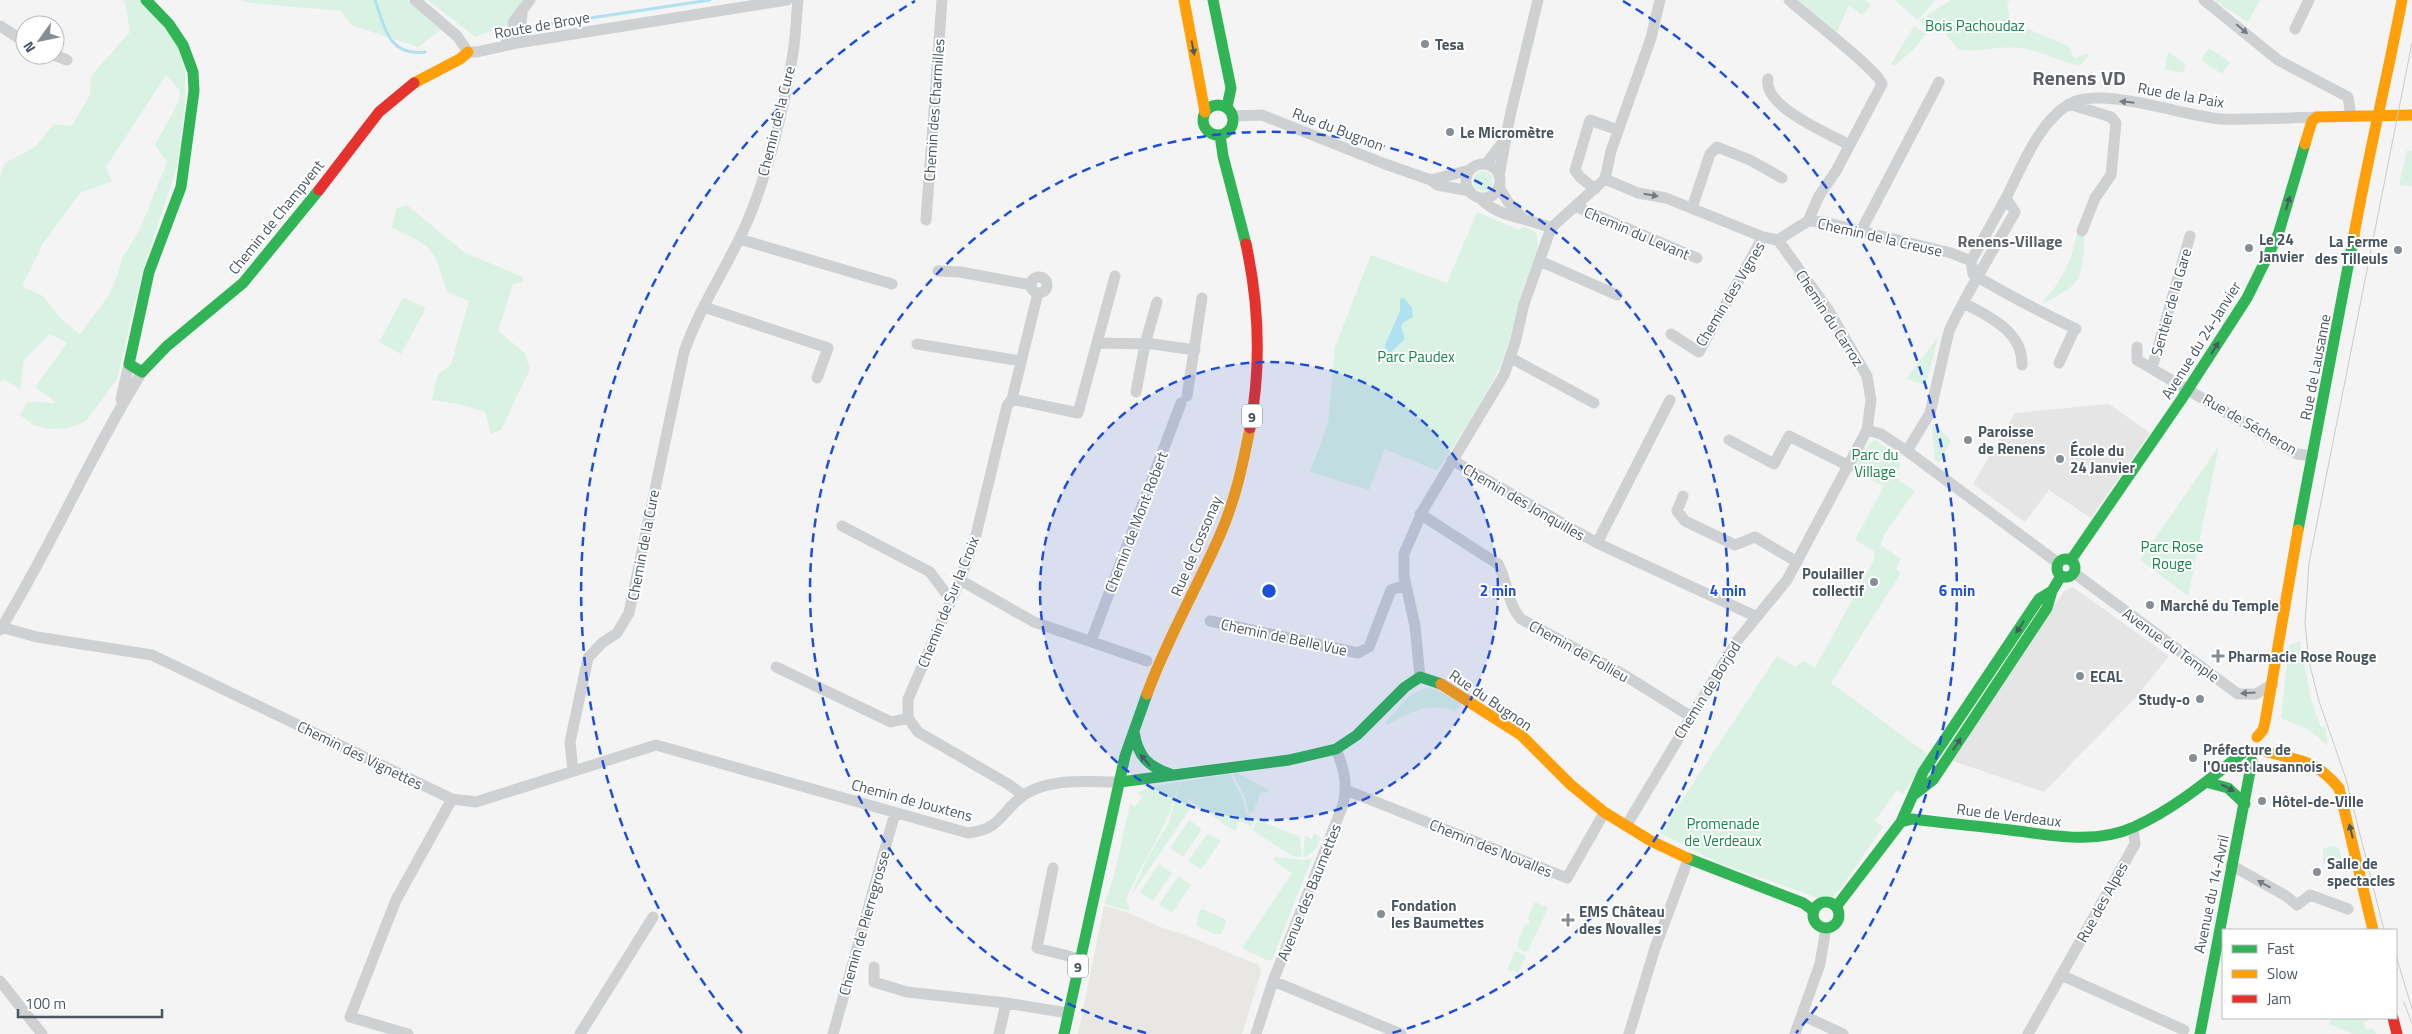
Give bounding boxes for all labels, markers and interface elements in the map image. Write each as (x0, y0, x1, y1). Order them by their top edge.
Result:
street label: Route de Broye (492, 5, 592, 45)
park label: Bois Pachoudaz (1925, 14, 2025, 37)
north arrow (15, 15, 65, 65)
one-way arrow (2235, 24, 2248, 35)
place label: Tesa (1435, 33, 1465, 56)
text: N (17, 38, 40, 57)
street label: Chemin des Charmilles (918, 38, 950, 182)
marker: Tesa (1419, 38, 1431, 50)
one-way arrow (1189, 40, 1197, 56)
district label: Renens VD (2032, 62, 2126, 93)
street label: Chemin de la Cure (751, 64, 801, 178)
street label: Rue de la Paix (2136, 76, 2226, 114)
one-way arrow (2119, 98, 2135, 106)
street label: Rue du Bugnon (1289, 101, 1387, 157)
place label: Le Micromètre (1460, 121, 1554, 144)
marker: Le Micromètre (1444, 126, 1456, 138)
street label: Chemin de Champvent (222, 154, 330, 279)
one-way arrow (1643, 191, 1659, 199)
one-way arrow (2285, 196, 2293, 211)
street label: Chemin du Levant (1581, 200, 1694, 266)
street label: Chemin de la Creuse (1815, 211, 1945, 263)
place label: Le 24 Janvier (2259, 228, 2304, 268)
district label: Renens-Village (1958, 229, 2062, 253)
place label: La Ferme des Tilleuls (2315, 230, 2388, 270)
street label: Chemin des Vignes (1689, 237, 1771, 351)
marker: Le 24 Janvier (2243, 242, 2255, 254)
marker: La Ferme des Tilleuls (2392, 244, 2404, 256)
street label: Sentier de la Gare (2145, 246, 2197, 358)
street label: Chemin du Carroz (1790, 265, 1870, 371)
street label: Avenue du 24-Janvier (2155, 276, 2247, 404)
street label: Rue de Lausanne (2293, 312, 2337, 422)
one-way arrow (2210, 341, 2220, 354)
park label: Parc Paudex (1377, 345, 1455, 368)
street label: Rue de Sécheron (2198, 388, 2302, 460)
road number: 9 (1242, 404, 1262, 428)
place label: Paroisse de Renens (1978, 420, 2045, 460)
marker: Paroisse de Renens (1962, 434, 1974, 446)
place label: École du 24 Janvier (2070, 439, 2136, 479)
park label: Parc du Village (1851, 443, 1899, 483)
street label: Chemin de Mont Robert (1098, 447, 1174, 596)
marker: École du 24 Janvier (2054, 453, 2066, 465)
street label: Chemin des Jonquilles (1459, 458, 1589, 546)
street label: Chemin de la Cure (621, 488, 665, 602)
street label: Rue de Cossonay (1164, 492, 1228, 600)
street label: Chemin de Sur la Croix (911, 533, 985, 671)
park label: Parc Rose Rouge (2141, 535, 2203, 575)
place label: Poulailler collectif (1802, 562, 1865, 602)
marker: Poulailler collectif (1868, 576, 1880, 588)
text: 2 min (1480, 579, 1516, 602)
text: 4 min (1710, 579, 1746, 602)
text: 6 min (1939, 579, 1975, 602)
centre of rings (1260, 582, 1278, 600)
place label: Marché du Temple (2160, 594, 2279, 617)
marker: Marché du Temple (2144, 599, 2156, 611)
street label: Avenue du Temple (2118, 602, 2224, 688)
street label: Chemin de Belle Vue (1219, 612, 1349, 662)
street label: Chemin de Follieu (1525, 614, 1633, 688)
one-way arrow (2015, 620, 2025, 634)
street label: Chemin de Borjod (1668, 637, 1746, 743)
place label: Pharmacie Rose Rouge (2228, 645, 2377, 668)
marker: Pharmacie Rose Rouge (2212, 650, 2224, 662)
street label: Rue du Bugnon (1445, 664, 1537, 736)
place label: ECAL (2090, 665, 2123, 688)
marker: ECAL (2074, 670, 2086, 682)
place label: Study-o (2138, 688, 2190, 711)
one-way arrow (2240, 690, 2256, 698)
marker: Study-o (2194, 693, 2206, 705)
street label: Chemin des Vignettes (293, 715, 427, 795)
one-way arrow (1952, 738, 1962, 751)
place label: Préfecture de l'Ouest lausannois (2203, 738, 2322, 778)
marker: Préfecture de l'Ouest lausannois (2187, 752, 2199, 764)
one-way arrow (1139, 755, 1151, 767)
street label: Chemin de Jouxtens (849, 773, 975, 827)
one-way arrow (2221, 784, 2235, 792)
place label: Hôtel-de-Ville (2272, 790, 2364, 813)
marker: Hôtel-de-Ville (2256, 795, 2268, 807)
street label: Rue de Verdeaux (1955, 797, 2063, 833)
park label: Promenade de Verdeaux (1684, 812, 1762, 852)
street label: Chemin des Novalles (1426, 813, 1556, 883)
street label: Avenue des Baumettes (1271, 820, 1347, 964)
one-way arrow (2347, 824, 2355, 839)
street label: Avenue du 14-Avril (2187, 833, 2235, 955)
street label: Chemin de Pierregrosse (832, 848, 896, 998)
place label: Salle de spectacles (2327, 852, 2395, 892)
street label: Rue des Alpes (2070, 858, 2134, 946)
marker: Salle de spectacles (2311, 866, 2323, 878)
one-way arrow (2257, 880, 2272, 888)
place label: Fondation les Baumettes (1391, 894, 1484, 934)
place label: EMS Château des Novalles (1579, 900, 1665, 940)
marker: Fondation les Baumettes (1375, 908, 1387, 920)
marker: EMS Château des Novalles (1561, 913, 1575, 927)
legend (2222, 929, 2397, 1019)
text: Fast (2267, 937, 2295, 960)
road number: 9 (1068, 954, 1088, 978)
text: Slow (2267, 962, 2298, 985)
scale bar (18, 986, 161, 1018)
text: Jam (2267, 987, 2291, 1010)
text: 100 m (25, 992, 66, 1015)

